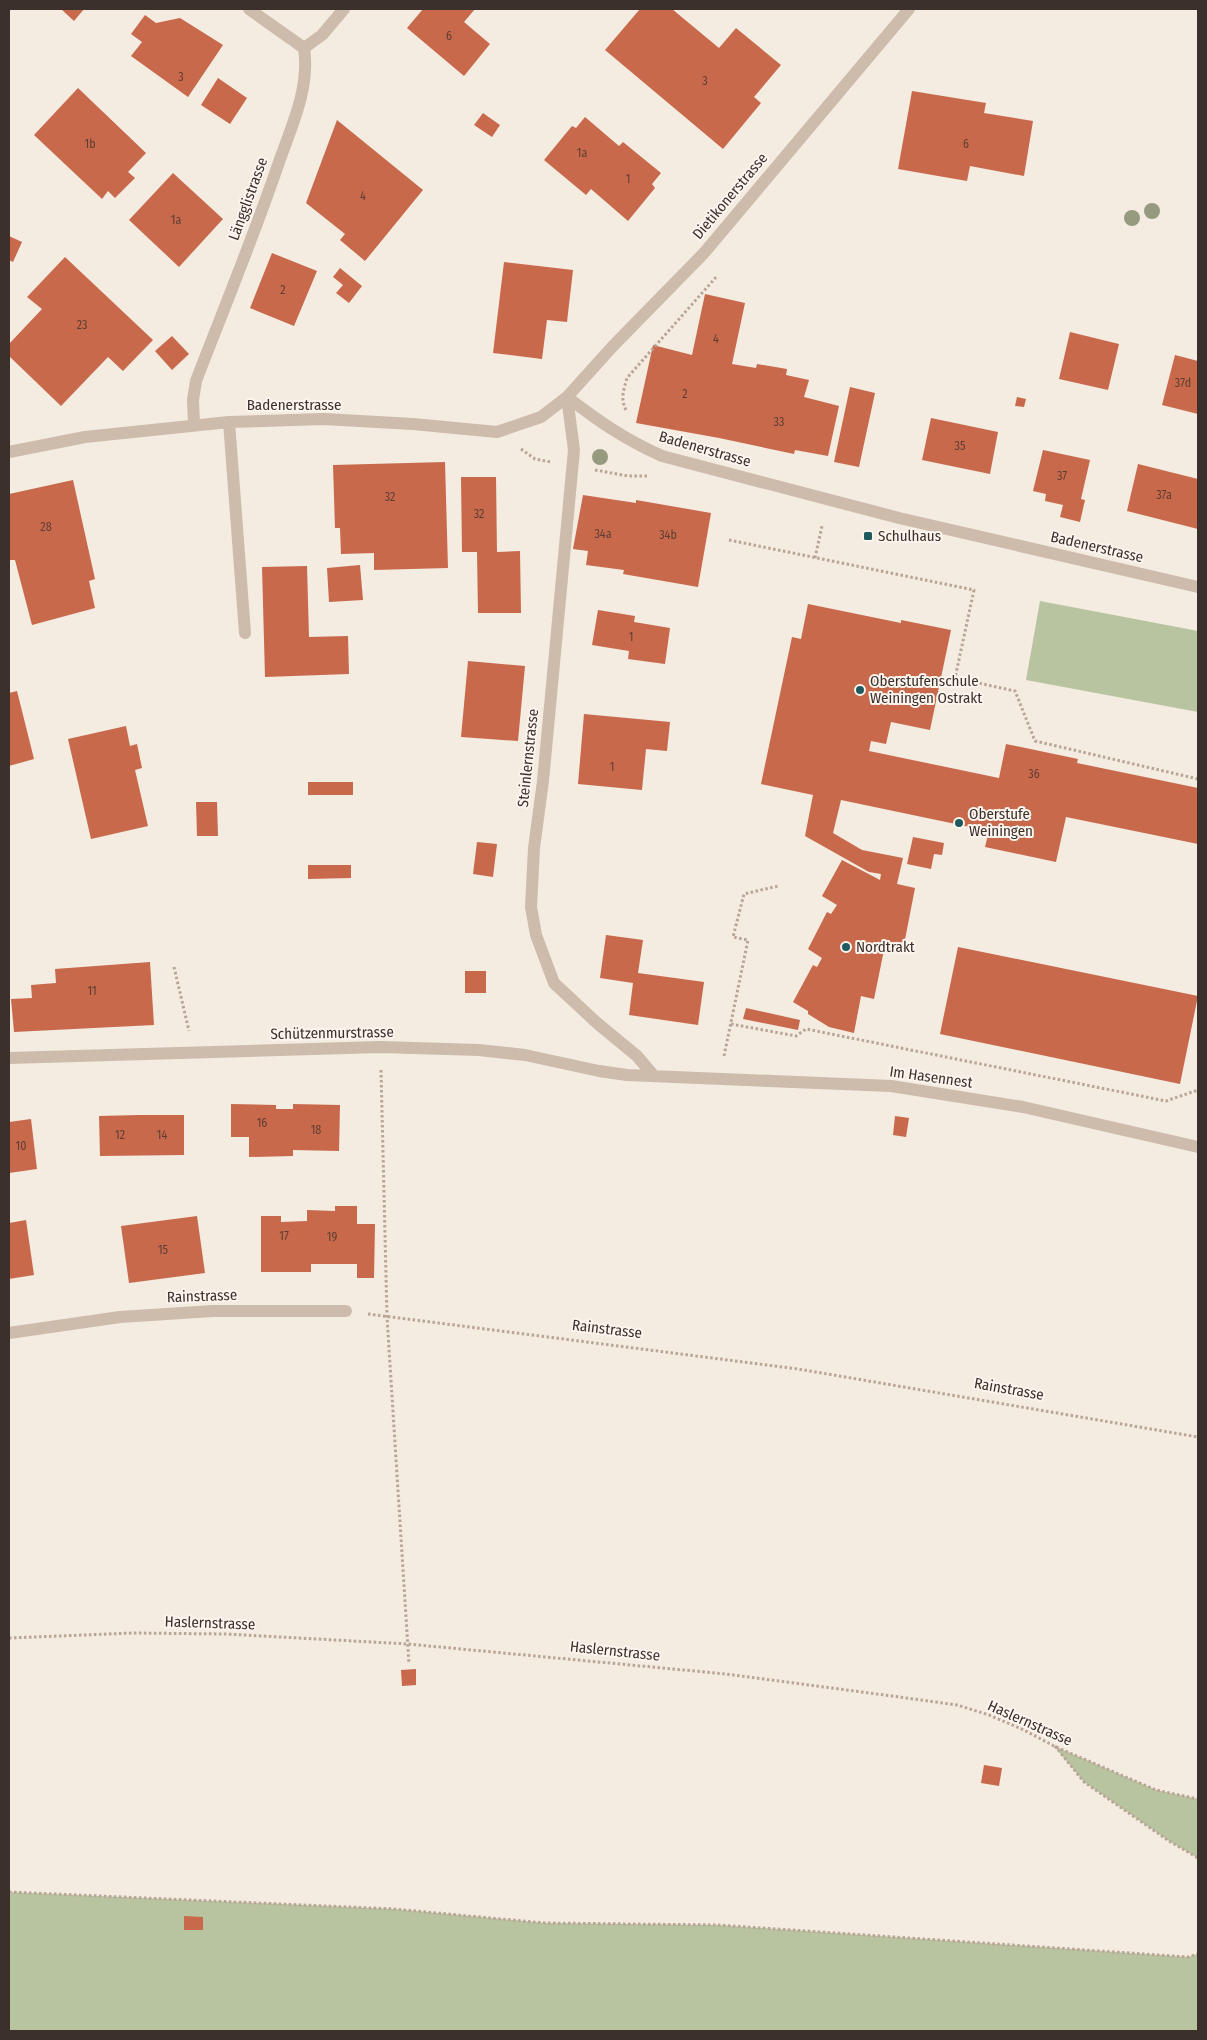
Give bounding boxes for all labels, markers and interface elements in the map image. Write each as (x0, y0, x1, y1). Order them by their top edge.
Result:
house number: 6 (446, 29, 452, 43)
house number: 3 (178, 70, 184, 84)
house number: 3 (702, 74, 708, 88)
house number: 1b (84, 137, 96, 151)
house number: 6 (963, 137, 969, 151)
house number: 1a (577, 146, 587, 160)
street label: Dietikonerstrasse (689, 149, 771, 243)
street label: Längglistrasse (225, 155, 271, 243)
house number: 1 (626, 172, 630, 186)
house number: 4 (360, 189, 366, 203)
house number: 1a (171, 213, 181, 227)
house number: 2 (280, 283, 286, 297)
house number: 23 (77, 318, 87, 332)
house number: 4 (713, 332, 719, 346)
house number: 37d (1175, 376, 1191, 390)
house number: 2 (682, 387, 688, 401)
street label: Badenerstrasse (247, 396, 341, 414)
house number: 33 (774, 415, 784, 429)
street label: Badenerstrasse (657, 427, 753, 471)
house number: 35 (955, 439, 966, 453)
house number: 37 (1057, 469, 1067, 483)
house number: 37a (1156, 488, 1172, 502)
house number: 32 (385, 490, 395, 504)
house number: 32 (474, 507, 484, 521)
house number: 28 (40, 520, 52, 534)
house number: 34a (594, 527, 612, 541)
place label: Schulhaus (878, 527, 941, 545)
house number: 34b (659, 528, 677, 542)
street label: Badenerstrasse (1049, 528, 1145, 566)
marker: Schulhaus (862, 530, 874, 542)
house number: 1 (629, 630, 633, 644)
place label: Oberstufenschule Weiningen Ostrakt (870, 672, 982, 707)
marker: Oberstufenschule Weiningen Ostrakt (854, 684, 866, 696)
street label: Steinlernstrasse (514, 708, 542, 808)
house number: 1 (610, 760, 614, 774)
house number: 36 (1028, 767, 1040, 781)
place label: Oberstufe Weiningen (969, 805, 1033, 840)
marker: Oberstufe Weiningen (953, 817, 965, 829)
place label: Nordtrakt (856, 938, 915, 956)
marker: Nordtrakt (840, 941, 852, 953)
house number: 11 (87, 984, 97, 998)
street label: Schützenmurstrasse (270, 1023, 394, 1043)
street label: Im Hasennest (888, 1062, 974, 1092)
house number: 16 (257, 1116, 267, 1130)
house number: 18 (311, 1123, 321, 1137)
house number: 12 (115, 1128, 125, 1142)
house number: 14 (157, 1128, 167, 1142)
house number: 10 (16, 1139, 26, 1153)
house number: 17 (279, 1229, 289, 1243)
house number: 19 (327, 1230, 337, 1244)
house number: 15 (158, 1243, 169, 1257)
street label: Rainstrasse (166, 1286, 238, 1306)
street label: Rainstrasse (571, 1316, 643, 1342)
street label: Rainstrasse (973, 1374, 1045, 1404)
street label: Haslernstrasse (164, 1612, 256, 1634)
street label: Haslernstrasse (569, 1637, 661, 1665)
street label: Haslernstrasse (985, 1696, 1075, 1750)

